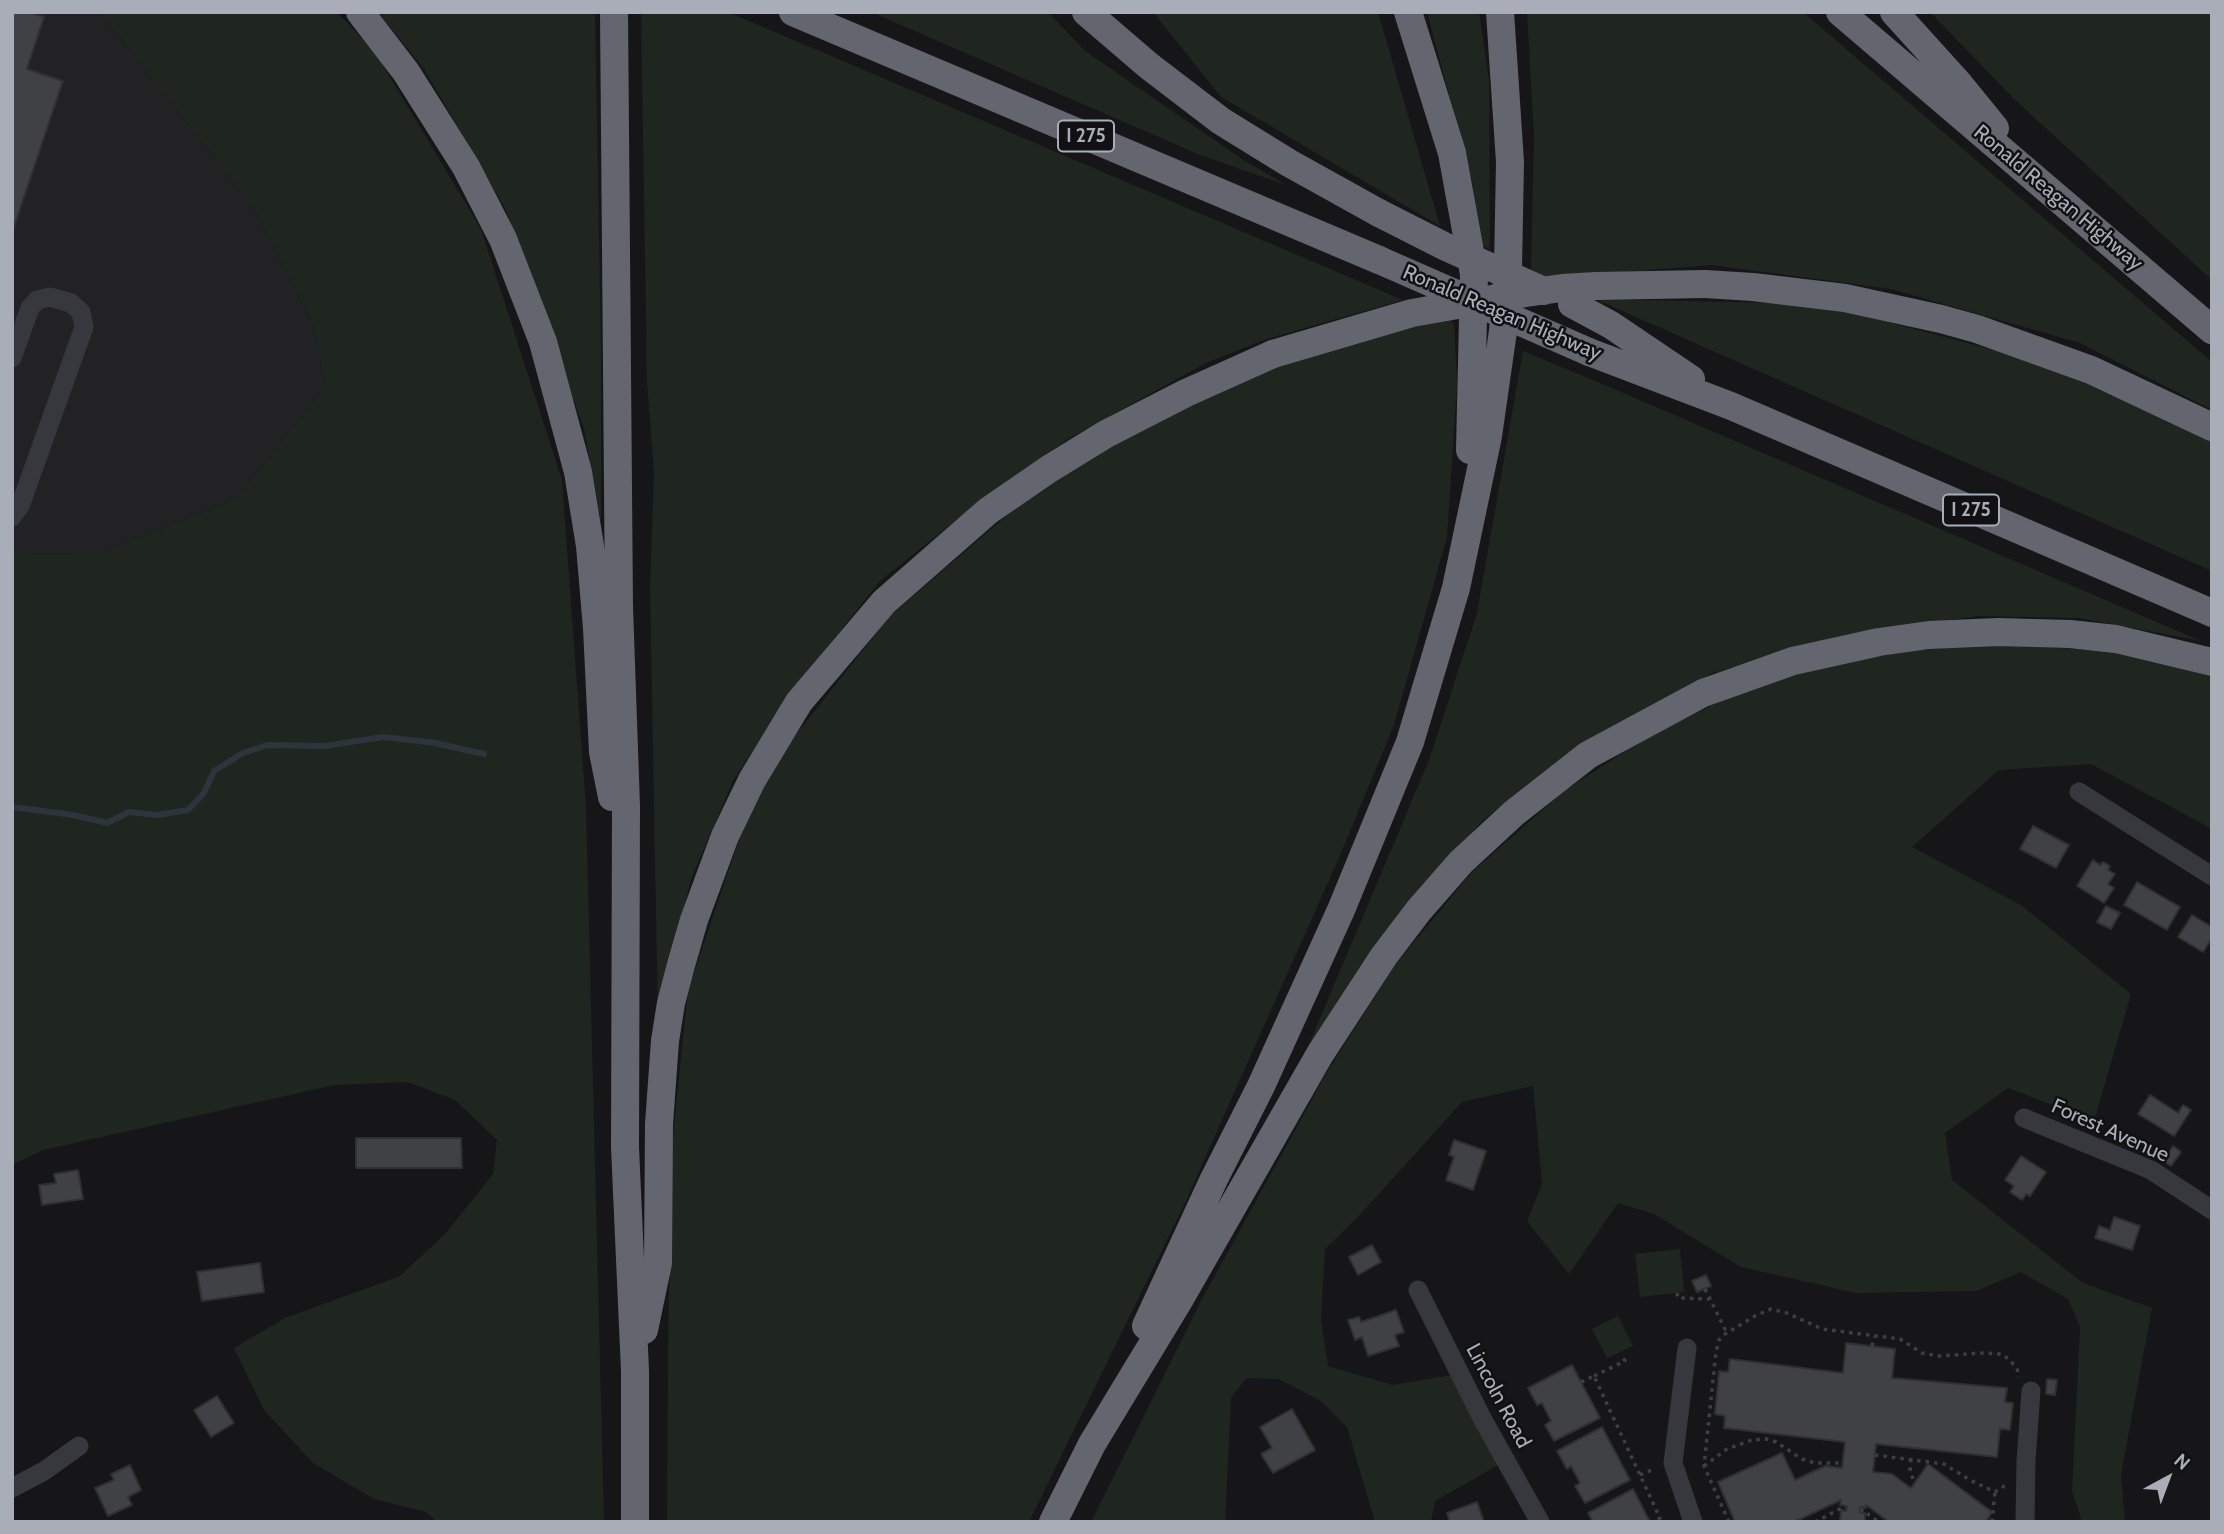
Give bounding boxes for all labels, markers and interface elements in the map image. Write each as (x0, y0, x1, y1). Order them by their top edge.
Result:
road number: I 275 (1058, 120, 1114, 152)
street label: Ronald Reagan Highway (1968, 120, 2148, 276)
street label: Ronald Reagan Highway (1399, 260, 1605, 366)
road number: I 275 (1943, 495, 1999, 526)
street label: Forest Avenue (2047, 1094, 2173, 1168)
street label: Lincoln Road (1460, 1339, 1536, 1453)
north arrow (2133, 1443, 2203, 1513)
text: N (2169, 1449, 2195, 1475)

